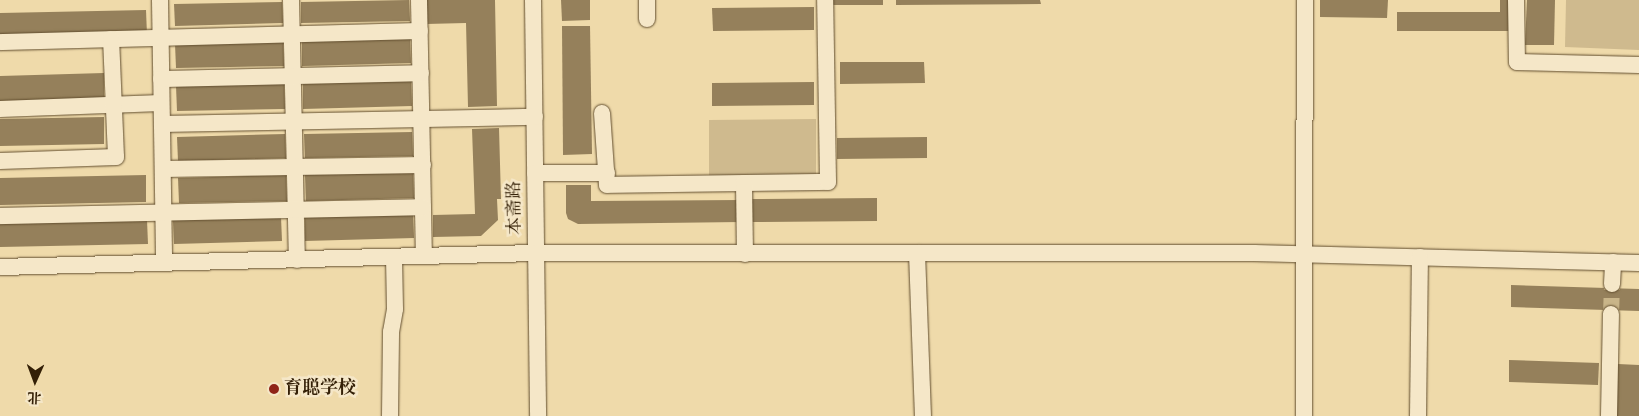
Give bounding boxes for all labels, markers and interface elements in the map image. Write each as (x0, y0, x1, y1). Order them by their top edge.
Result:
street label: 本斋路 (505, 181, 527, 235)
north arrow (10, 356, 60, 406)
place label: 育聪学校 (284, 378, 356, 400)
marker: 育聪学校 (268, 383, 280, 395)
text: 北 (27, 387, 42, 406)

